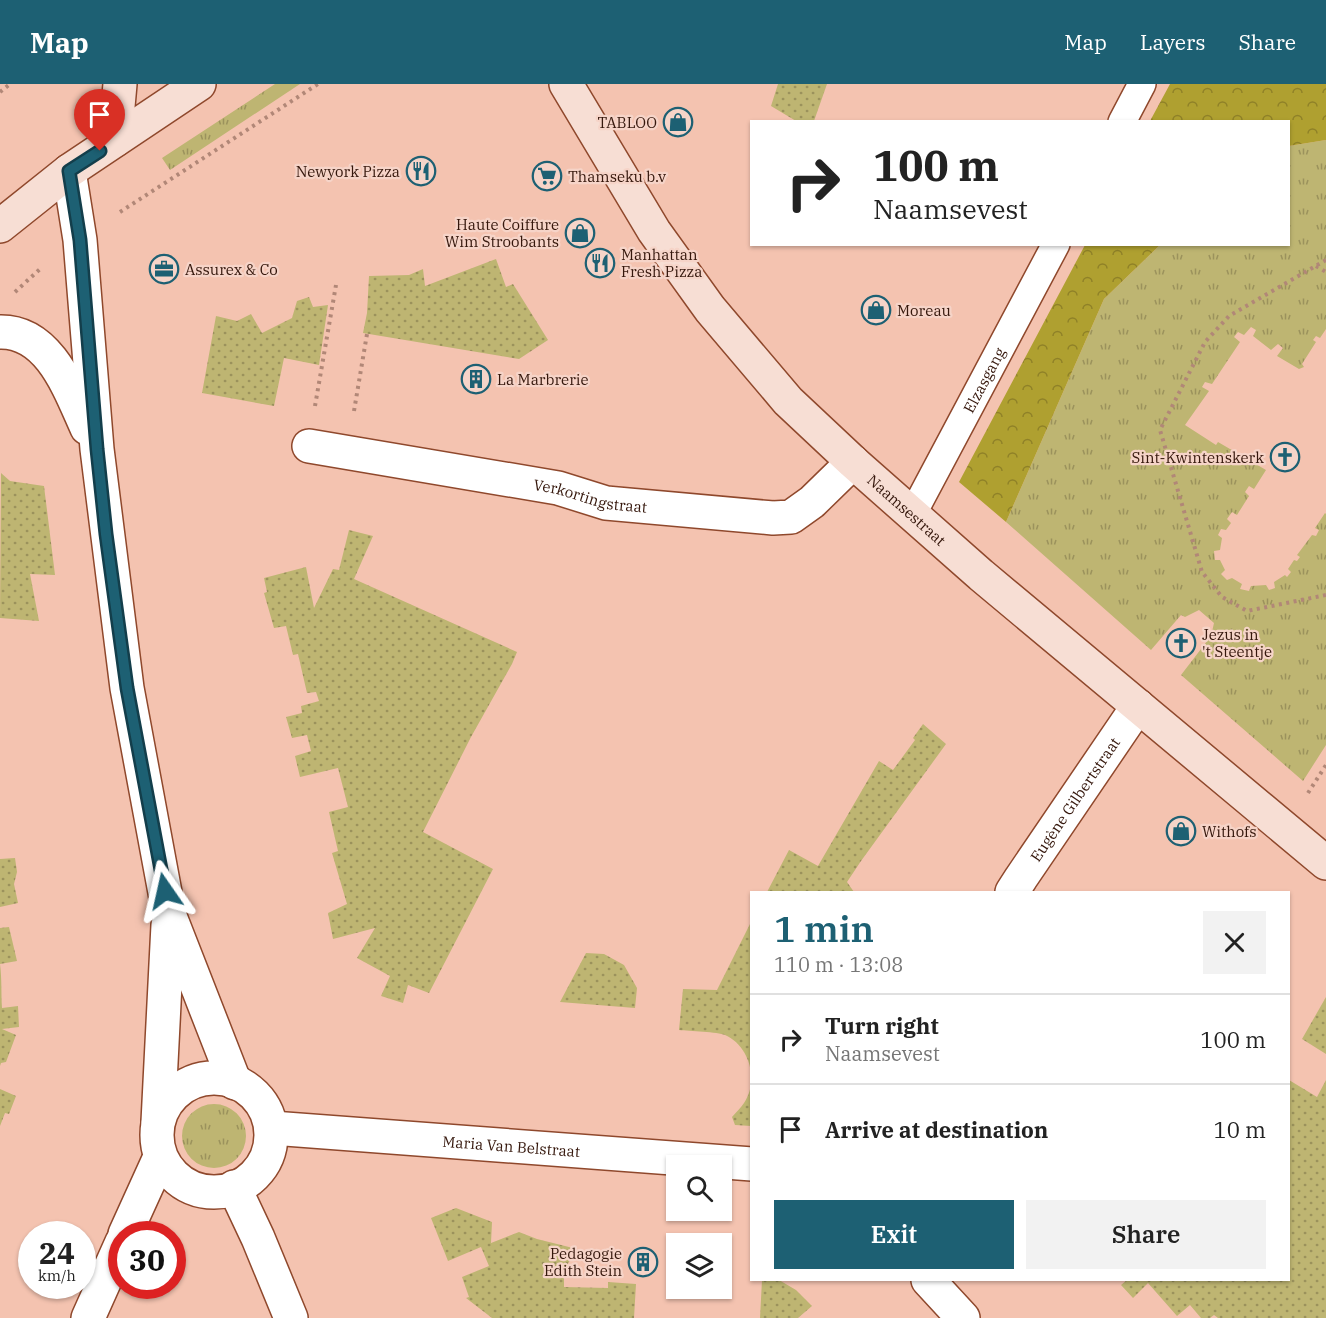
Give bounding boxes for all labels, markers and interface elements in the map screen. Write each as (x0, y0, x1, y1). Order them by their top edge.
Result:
text: Map (30, 24, 89, 61)
text: Map (1064, 28, 1107, 56)
text: Layers (1140, 28, 1206, 56)
text: Share (1239, 28, 1296, 56)
pin (74, 89, 125, 151)
icon: arrive (83, 98, 116, 131)
shop icon: TABLOO (662, 106, 694, 138)
place label: TABLOO (597, 113, 657, 132)
text: 100 m (873, 138, 999, 193)
icon: right (774, 144, 852, 222)
restaurant icon: Newyork Pizza (405, 155, 437, 187)
supermarket icon: Thamseku b.v (531, 160, 563, 192)
place label: Newyork Pizza (296, 162, 400, 181)
place label: Thamseku b.v (568, 167, 666, 186)
text: Naamsevest (873, 191, 1028, 226)
place label: Haute Coiffure Wim Stroobants (445, 215, 559, 251)
shop icon: Haute Coiffure Wim Stroobants (564, 217, 596, 249)
place label: Manhattan Fresh Pizza (621, 245, 702, 281)
restaurant icon: Manhattan Fresh Pizza (584, 247, 616, 279)
office icon: Assurex & Co (148, 253, 180, 285)
place label: Assurex & Co (185, 260, 278, 279)
shop icon: Moreau (860, 294, 892, 326)
place label: Moreau (897, 301, 951, 320)
street label: Elzasgang (959, 344, 1009, 416)
building icon: La Marbrerie (460, 363, 492, 395)
place label: La Marbrerie (497, 370, 589, 389)
church icon: Sint-Kwintenskerk (1269, 441, 1301, 473)
place label: Sint-Kwintenskerk (1131, 448, 1264, 467)
street label: Naamsestraat (864, 470, 950, 549)
street label: Verkortingstraat (532, 475, 648, 516)
place label: Jezus in 't Steentje (1202, 625, 1272, 661)
church icon: Jezus in 't Steentje (1165, 627, 1197, 659)
street label: Eugène Gilbertstraat (1026, 733, 1124, 865)
shop icon: Withofs (1165, 815, 1197, 847)
place label: Withofs (1202, 822, 1257, 841)
position arrow (133, 859, 197, 923)
text: 1 min (774, 905, 874, 952)
button: close (1203, 911, 1266, 974)
text: 110 m · 13:08 (774, 951, 903, 978)
text: Turn right (825, 1011, 939, 1040)
icon: right (774, 1023, 807, 1056)
text: 100 m (1200, 1025, 1266, 1054)
text: Naamsevest (825, 1040, 940, 1067)
icon: arrive (774, 1113, 807, 1146)
text: Arrive at destination (825, 1115, 1048, 1144)
text: 10 m (1214, 1115, 1266, 1144)
street label: Maria Van Belstraat (442, 1131, 581, 1161)
map controls (666, 1155, 732, 1299)
button: search (666, 1155, 732, 1221)
button: Exit (774, 1200, 1014, 1269)
button: Share (1026, 1200, 1266, 1269)
speed limit sign: 30 (108, 1221, 186, 1299)
text: 24 (39, 1233, 75, 1272)
button: layers (666, 1233, 732, 1299)
place label: Pedagogie Edith Stein (544, 1244, 622, 1280)
building icon: Pedagogie Edith Stein (627, 1246, 659, 1278)
text: km/h (38, 1266, 76, 1285)

